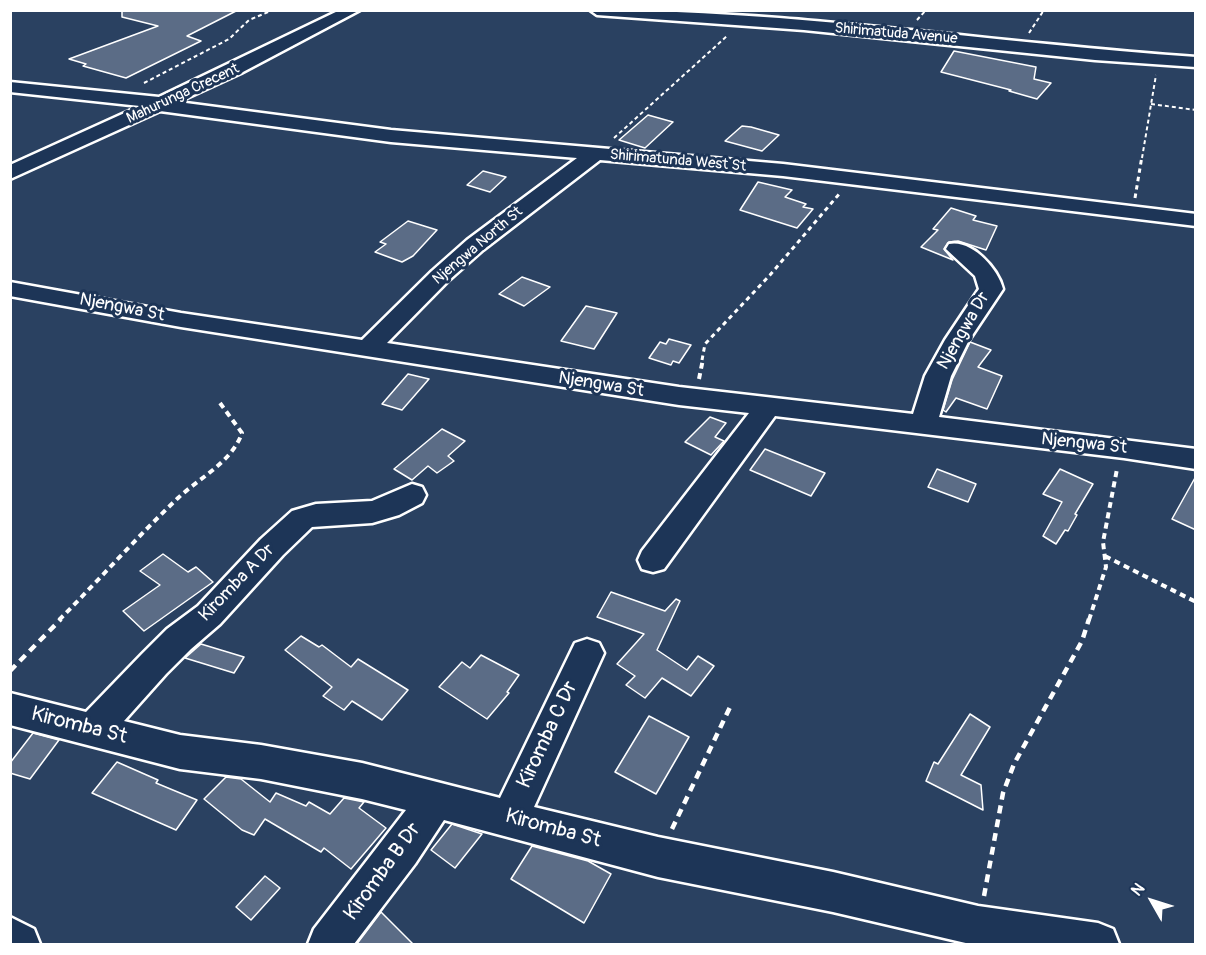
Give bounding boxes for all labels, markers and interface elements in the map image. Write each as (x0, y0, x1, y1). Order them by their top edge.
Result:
street label: Shirimatuda Avenue (834, 20, 958, 48)
street label: Mahurunga Crecent (124, 60, 242, 128)
street label: Shirimatunda West St (609, 146, 747, 176)
street label: Njengwa North St (429, 203, 527, 289)
street label: Njengwa Dr (933, 288, 995, 374)
street label: Njengwa St (78, 289, 166, 327)
street label: Njengwa St (557, 368, 645, 402)
street label: Njengwa St (1040, 429, 1128, 459)
street label: Kiromba A Dr (195, 540, 279, 626)
street label: Kiromba C Dr (512, 677, 584, 793)
street label: Kiromba St (28, 702, 130, 750)
street label: Kiromba St (502, 804, 604, 854)
street label: Kiromba B Dr (339, 818, 427, 926)
north arrow (1122, 871, 1182, 931)
text: N (1127, 879, 1149, 900)

